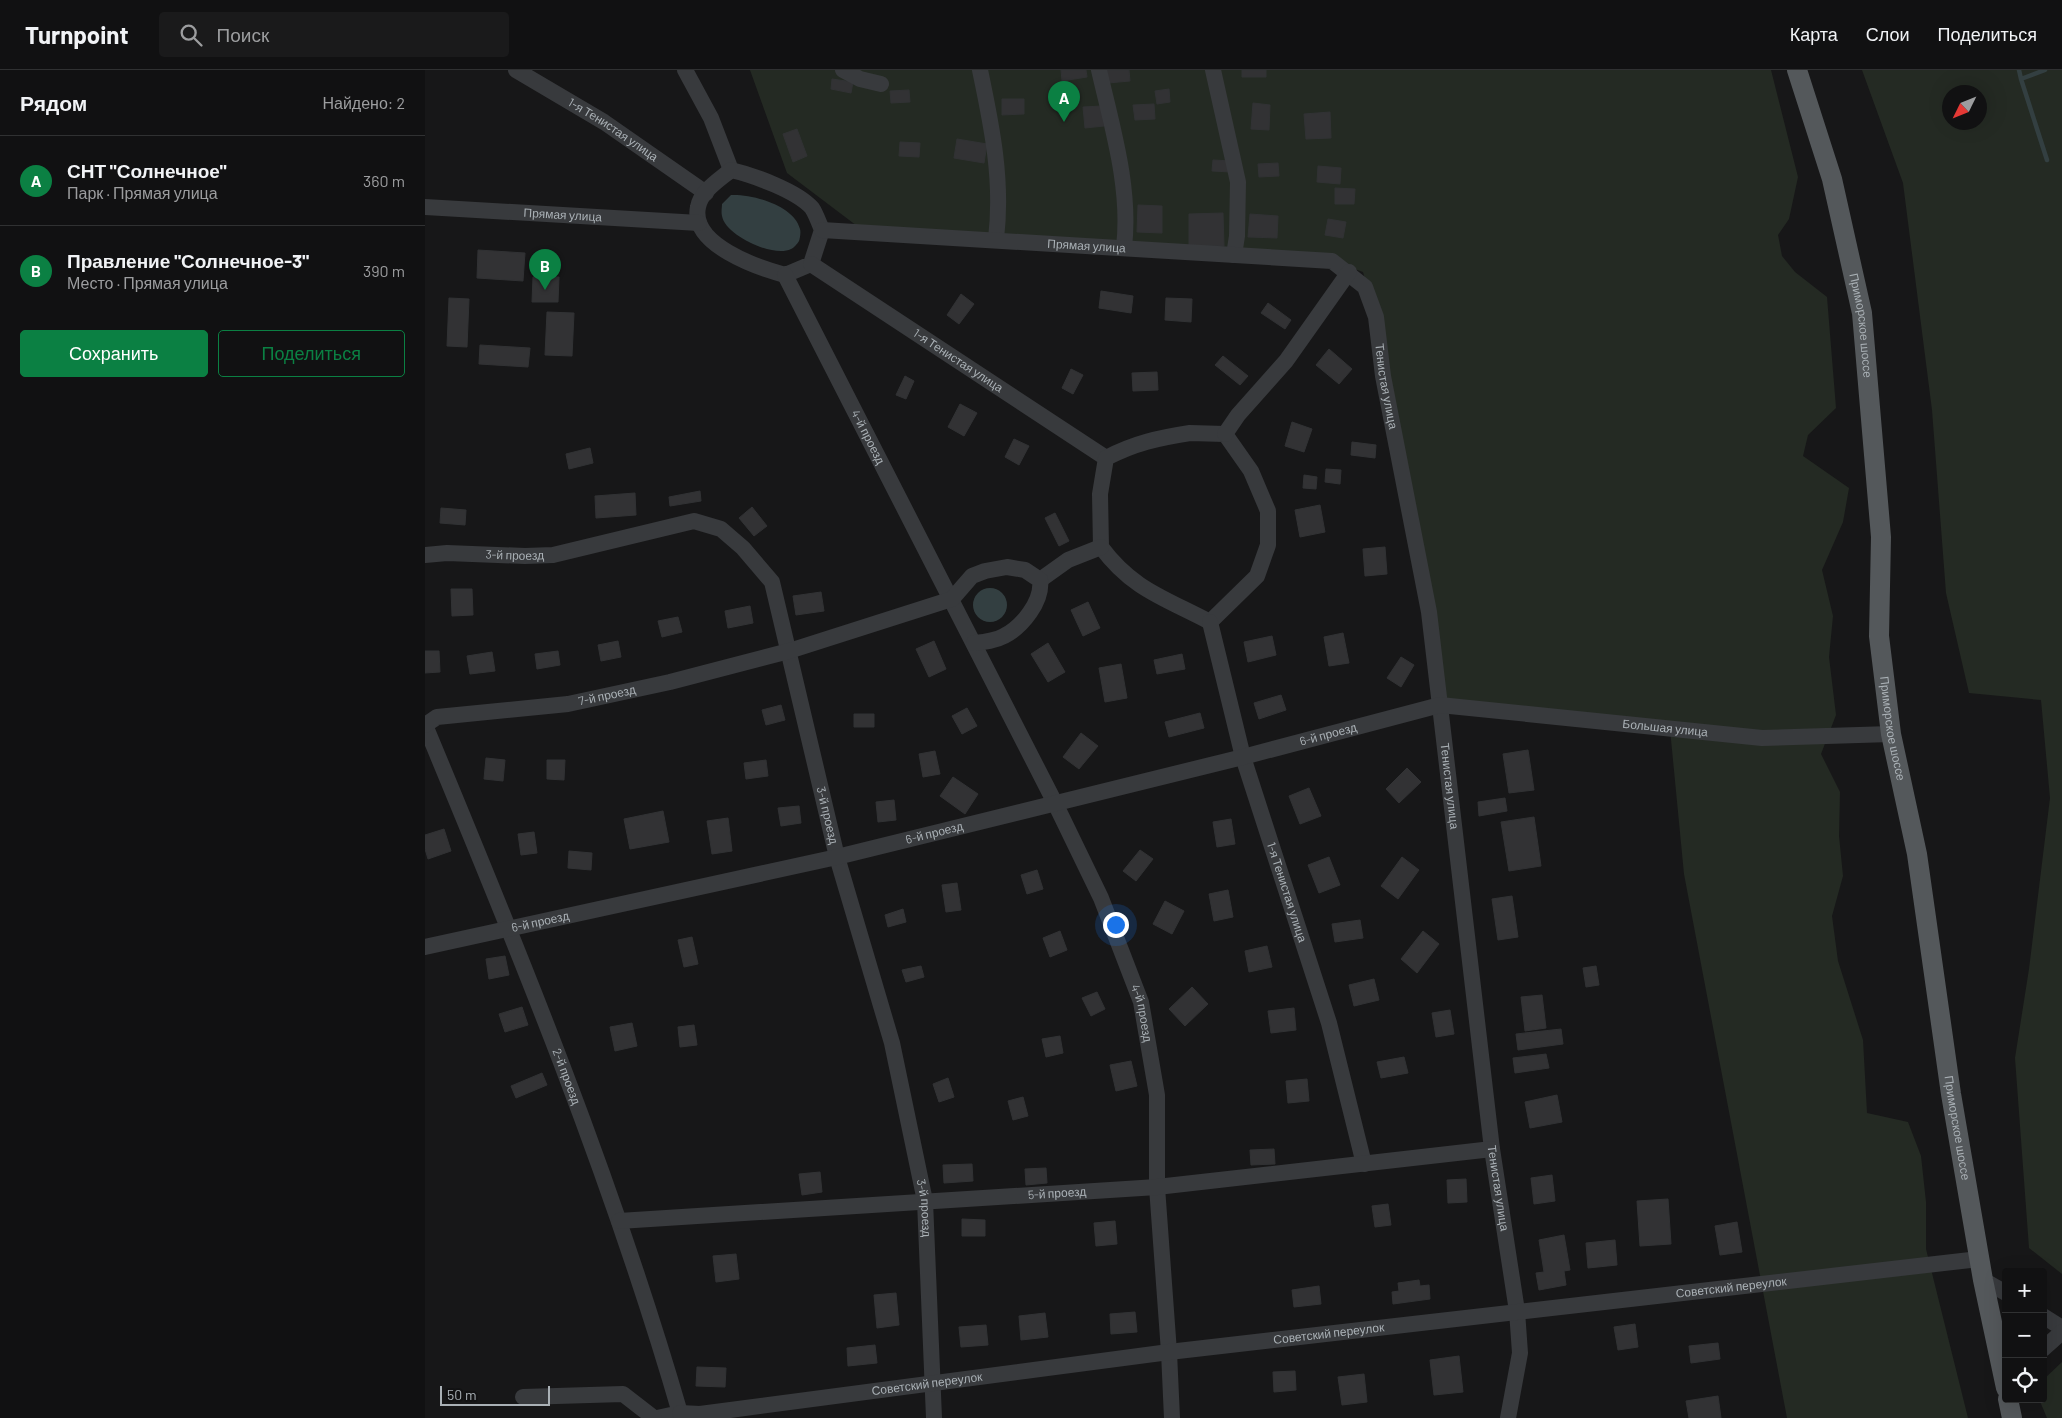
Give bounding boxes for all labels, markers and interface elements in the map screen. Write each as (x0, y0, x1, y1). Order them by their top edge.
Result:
search box (159, 12, 509, 57)
text: Turnpoint (25, 20, 129, 49)
icon: search (177, 21, 205, 49)
text: Поиск (217, 23, 269, 46)
text: Карта (1790, 23, 1838, 45)
text: Слои (1866, 23, 1910, 45)
text: Поделиться (1938, 23, 2037, 45)
pin: A (1048, 81, 1080, 122)
north arrow (1942, 85, 1987, 130)
text: Рядом (20, 90, 87, 115)
text: Найдено: 2 (322, 93, 405, 112)
street label: 1-я Тенистая улица (566, 95, 661, 164)
text: СНТ "Солнечное" (67, 159, 227, 182)
text: A (31, 171, 41, 190)
text: 360 m (363, 171, 405, 190)
text: Парк · Прямая улица (67, 183, 218, 202)
street label: Прямая улица (523, 205, 603, 224)
street label: Прямая улица (1047, 236, 1127, 255)
text: Правление "Солнечное-3" (67, 249, 309, 272)
pin: B (529, 249, 561, 290)
text: B (31, 261, 41, 280)
text: 390 m (363, 261, 405, 280)
street label: Приморское шоссе (1847, 272, 1876, 379)
text: Место · Прямая улица (67, 273, 228, 292)
street label: 1-я Тенистая улица (911, 325, 1006, 395)
button: Сохранить (20, 330, 208, 377)
button: Поделиться (218, 330, 405, 377)
street label: Тенистая улица (1373, 343, 1401, 430)
street label: 4-й проезд (849, 407, 888, 467)
street label: 3-й проезд (485, 546, 544, 563)
street label: Приморское шоссе (1878, 675, 1909, 782)
street label: 7-й проезд (577, 682, 637, 708)
street label: Большая улица (1622, 716, 1709, 739)
street label: 6-й проезд (1298, 719, 1358, 748)
street label: Тенистая улица (1438, 742, 1462, 830)
street label: 3-й проезд (815, 785, 842, 846)
street label: 6-й проезд (904, 818, 964, 846)
street label: 1-я Тенистая улица (1265, 840, 1310, 944)
street label: 6-й проезд (510, 908, 570, 934)
your location (1103, 912, 1129, 938)
street label: 4-й проезд (1129, 982, 1156, 1043)
street label: 2-й проезд (550, 1046, 584, 1107)
street label: Приморское шоссе (1942, 1075, 1974, 1181)
street label: Тенистая улица (1486, 1144, 1513, 1232)
street label: 3-й проезд (915, 1177, 934, 1237)
street label: 5-й проезд (1027, 1183, 1087, 1201)
map controls (2002, 1268, 2047, 1403)
button: + (2002, 1268, 2047, 1313)
street label: Советский переулок (1675, 1273, 1788, 1300)
button: − (2002, 1313, 2047, 1358)
street label: Советский переулок (1273, 1319, 1386, 1346)
button: locate (2002, 1358, 2047, 1403)
street label: Советский переулок (871, 1369, 984, 1397)
scale bar (440, 1383, 550, 1406)
text: 50 m (447, 1386, 476, 1403)

